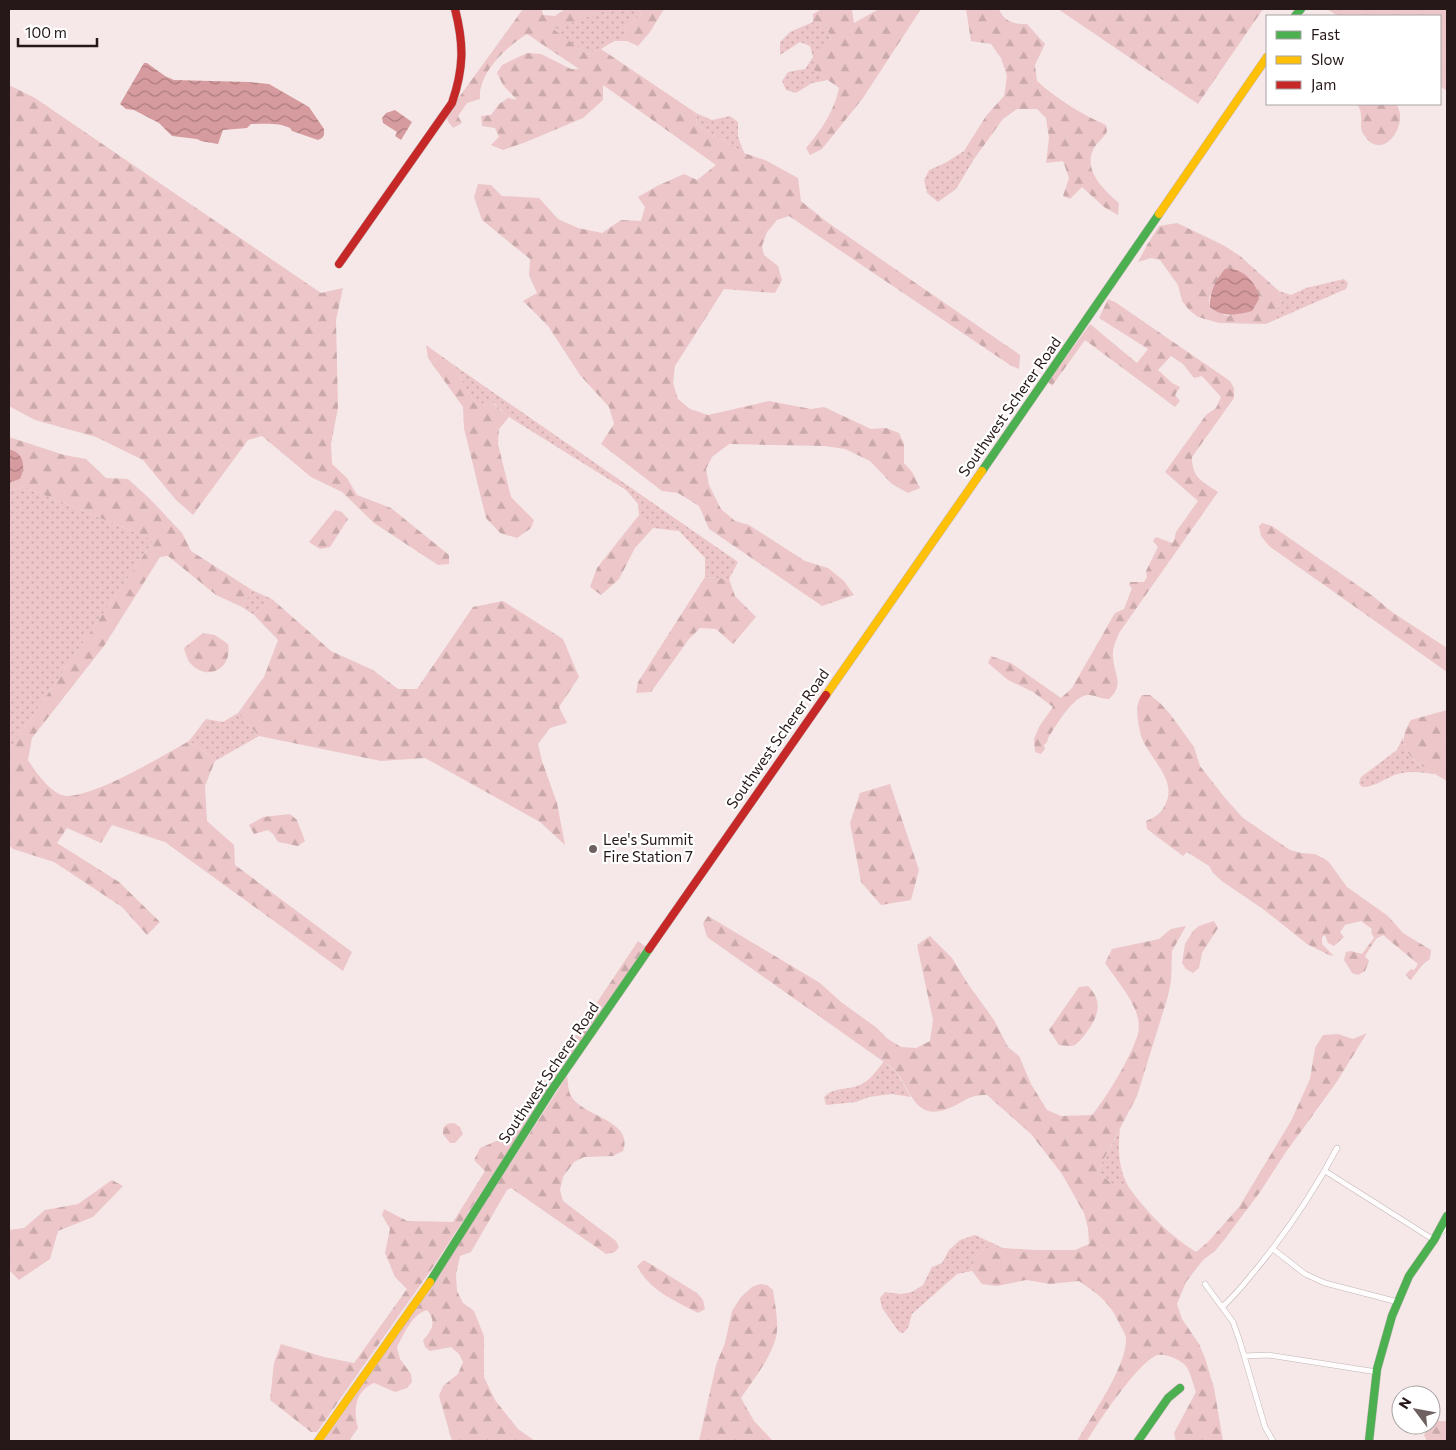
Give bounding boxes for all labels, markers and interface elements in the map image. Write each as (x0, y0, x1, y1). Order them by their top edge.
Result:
scale bar (18, 15, 96, 47)
legend (1266, 15, 1441, 105)
text: 100 m (25, 23, 67, 41)
text: Fast (1311, 25, 1340, 43)
text: Slow (1311, 50, 1344, 68)
text: Jam (1311, 75, 1336, 93)
street label: Southwest Scherer Road (954, 333, 1064, 480)
street label: Southwest Scherer Road (722, 665, 832, 812)
place label: Lee's Summit Fire Station 7 (603, 830, 694, 865)
marker: Lee's Summit Fire Station 7 (587, 843, 599, 855)
street label: Southwest Scherer Road (494, 998, 602, 1146)
north arrow (1391, 1385, 1441, 1435)
text: N (1395, 1394, 1415, 1412)

